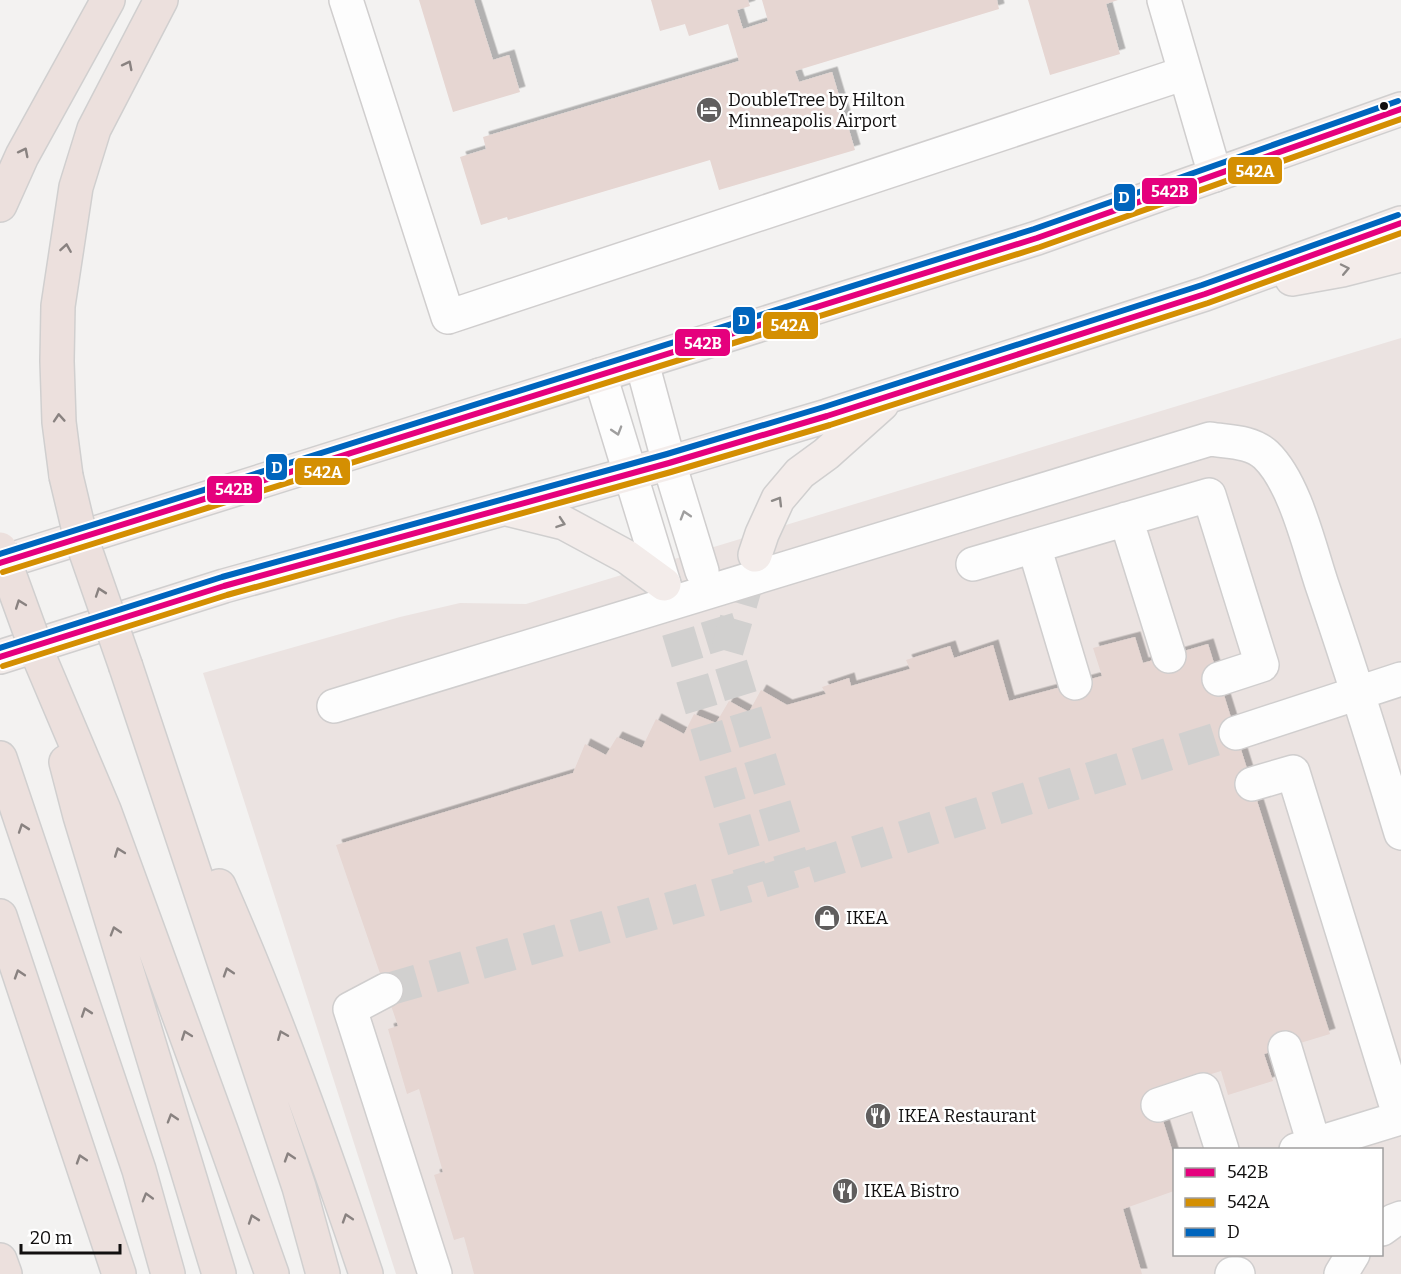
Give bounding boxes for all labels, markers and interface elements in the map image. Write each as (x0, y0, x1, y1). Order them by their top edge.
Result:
one-way arrow (120, 60, 132, 71)
place label: DoubleTree by Hilton Minneapolis Airport (728, 89, 905, 132)
hotel icon: DoubleTree by Hilton Minneapolis Airport (694, 95, 724, 125)
unlabelled marker (1378, 100, 1390, 112)
one-way arrow (17, 148, 28, 158)
line badge: 542A (1227, 156, 1283, 185)
text: 542A (1236, 162, 1275, 181)
line badge: 542B (1141, 177, 1198, 205)
text: 542B (1151, 182, 1189, 201)
line badge: D (1113, 183, 1136, 212)
text: D (1118, 188, 1130, 207)
one-way arrow (60, 243, 72, 253)
one-way arrow (1340, 263, 1350, 276)
line badge: D (732, 306, 756, 335)
text: D (738, 311, 750, 330)
line badge: 542A (762, 311, 819, 340)
text: 542A (771, 316, 810, 335)
line badge: 542B (674, 328, 731, 357)
text: 542B (684, 334, 722, 353)
one-way arrow (53, 413, 66, 423)
one-way arrow (610, 425, 622, 436)
line badge: D (265, 453, 288, 481)
line badge: 542A (294, 457, 351, 486)
text: D (271, 458, 283, 477)
text: 542A (304, 463, 343, 482)
line badge: 542B (206, 475, 263, 504)
text: 542B (215, 480, 253, 499)
one-way arrow (771, 497, 782, 508)
one-way arrow (680, 510, 692, 521)
one-way arrow (556, 516, 566, 529)
one-way arrow (95, 587, 108, 597)
one-way arrow (15, 599, 27, 610)
one-way arrow (18, 823, 31, 833)
one-way arrow (114, 848, 126, 859)
shop icon: IKEA (812, 903, 842, 933)
place label: IKEA (846, 907, 888, 929)
one-way arrow (110, 926, 122, 937)
one-way arrow (223, 967, 235, 978)
one-way arrow (14, 969, 27, 980)
one-way arrow (80, 1007, 93, 1018)
one-way arrow (276, 1030, 289, 1041)
one-way arrow (181, 1031, 194, 1041)
restaurant icon: IKEA Restaurant (863, 1101, 893, 1131)
place label: IKEA Restaurant (898, 1105, 1037, 1127)
one-way arrow (167, 1113, 179, 1124)
legend (1173, 1148, 1383, 1256)
one-way arrow (284, 1152, 297, 1163)
one-way arrow (76, 1154, 88, 1165)
text: 542B (1227, 1161, 1269, 1183)
restaurant icon: IKEA Bistro (830, 1176, 860, 1206)
place label: IKEA Bistro (864, 1180, 959, 1202)
text: 542A (1227, 1191, 1270, 1213)
one-way arrow (142, 1193, 154, 1203)
one-way arrow (342, 1213, 355, 1224)
one-way arrow (247, 1214, 260, 1225)
scale bar (21, 1217, 120, 1255)
text: D (1227, 1221, 1240, 1243)
text: 20 m (30, 1227, 72, 1249)

